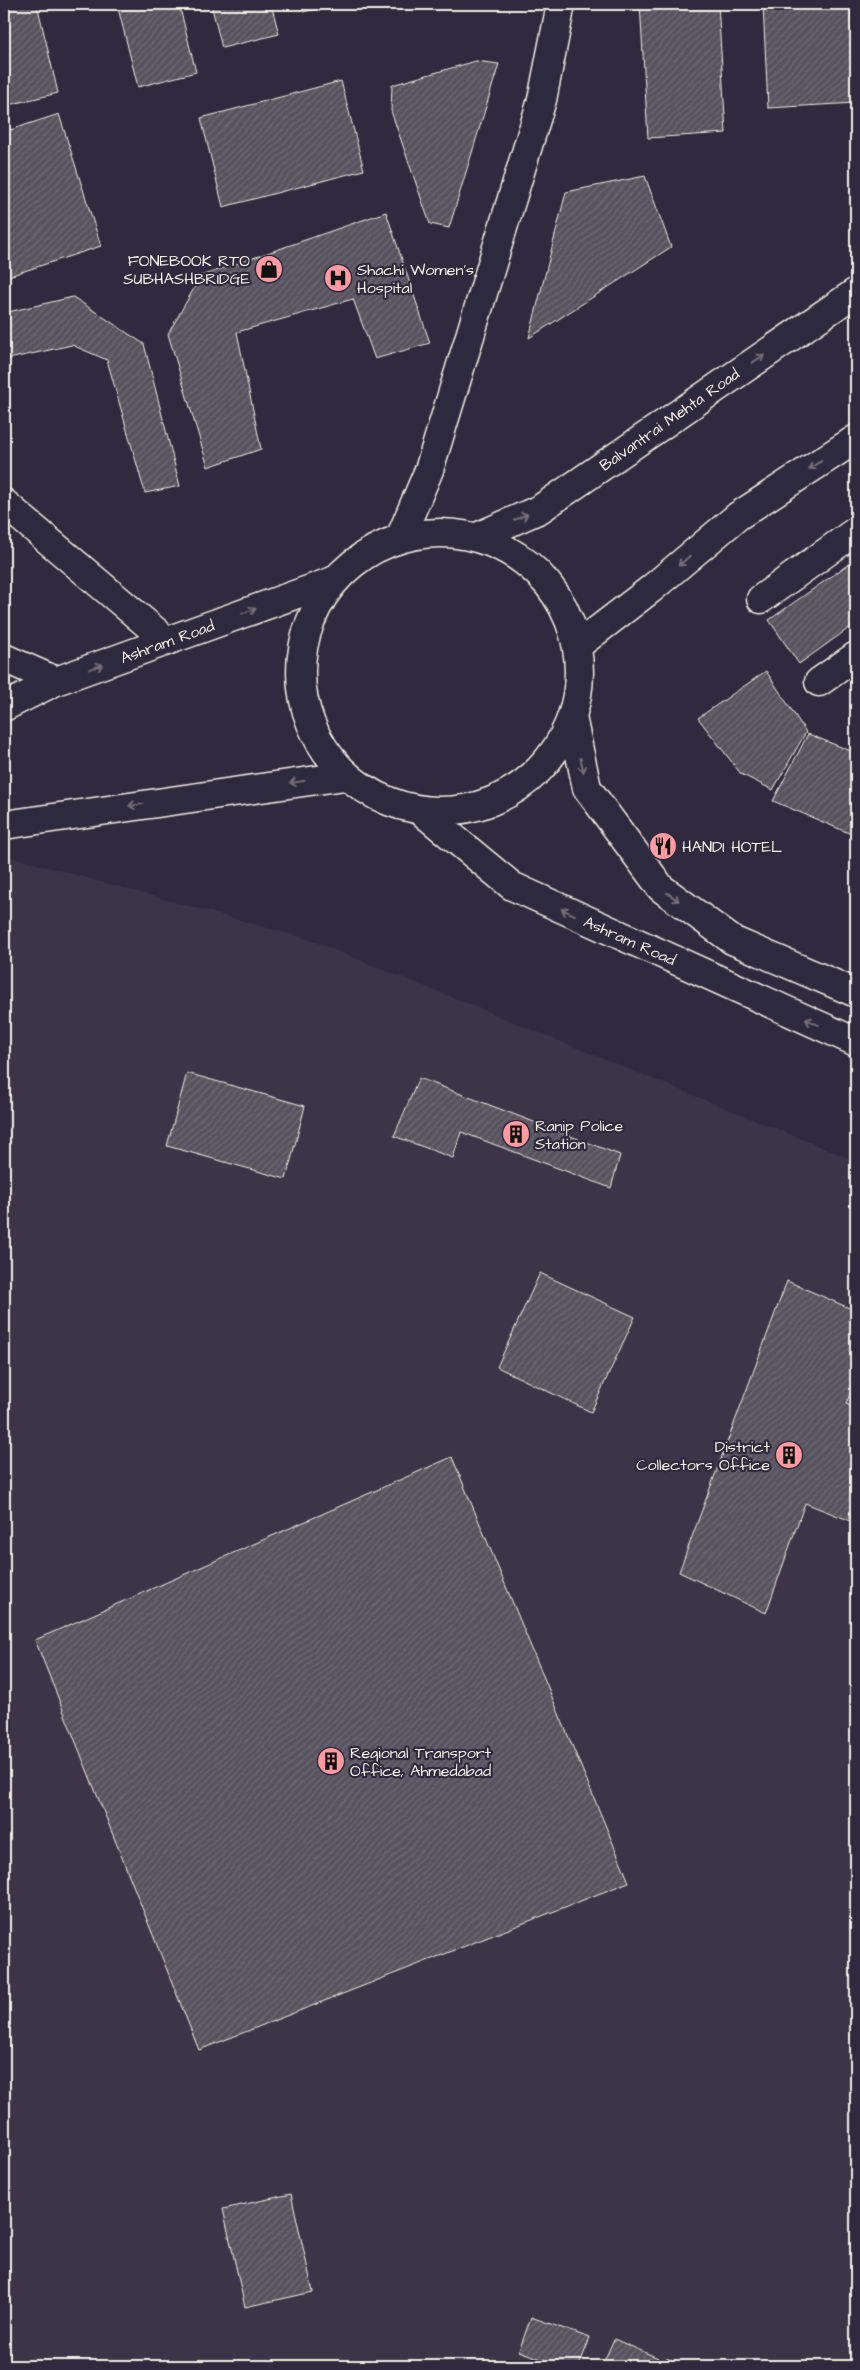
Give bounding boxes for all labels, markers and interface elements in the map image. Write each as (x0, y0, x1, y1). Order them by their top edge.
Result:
place label: FONEBOOK RTO SUBHASHBRIDGE (123, 250, 251, 290)
shop icon: FONEBOOK RTO SUBHASHBRIDGE (254, 254, 284, 284)
place label: Shachi Women's Hospital (357, 259, 474, 299)
hospital icon: Shachi Women's Hospital (323, 263, 353, 293)
one-way arrow (751, 354, 765, 364)
street label: Balvantrai Mehta Road (595, 363, 744, 477)
one-way arrow (809, 460, 823, 470)
one-way arrow (513, 512, 528, 522)
one-way arrow (678, 555, 691, 566)
one-way arrow (241, 606, 256, 615)
street label: Ashram Road (117, 615, 218, 669)
one-way arrow (88, 662, 104, 671)
one-way arrow (578, 757, 587, 773)
one-way arrow (289, 778, 305, 788)
one-way arrow (128, 800, 144, 810)
restaurant icon: HANDI HOTEL (648, 831, 678, 861)
place label: HANDI HOTEL (682, 836, 782, 858)
one-way arrow (666, 891, 679, 902)
one-way arrow (561, 906, 576, 916)
street label: Ashram Road (580, 911, 679, 971)
one-way arrow (805, 1017, 820, 1026)
place label: Ranip Police Station (535, 1115, 624, 1155)
building icon: Ranip Police Station (501, 1119, 531, 1149)
place label: District Collectors Office (636, 1436, 771, 1476)
building icon: District Collectors Office (774, 1440, 804, 1470)
place label: Regional Transport Office, Ahmedabad (350, 1742, 492, 1782)
building icon: Regional Transport Office, Ahmedabad (316, 1746, 346, 1776)

